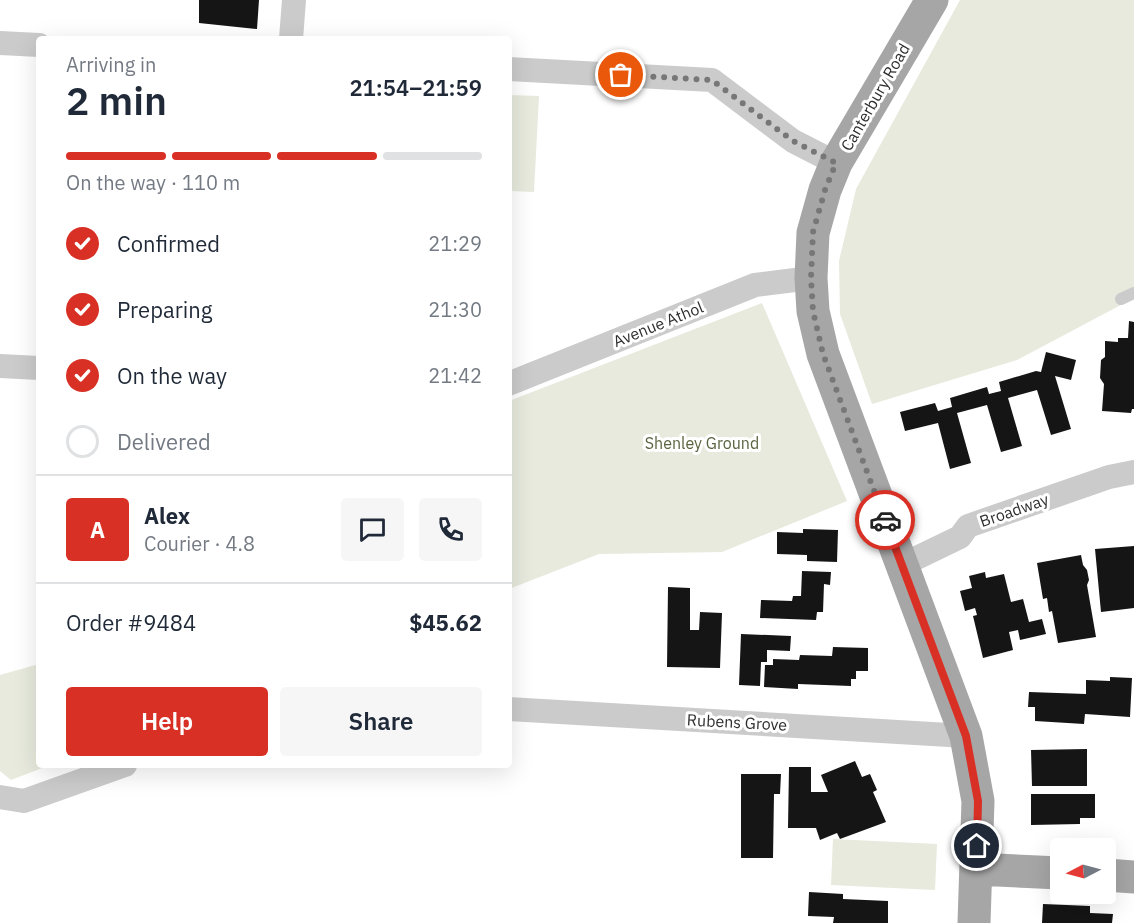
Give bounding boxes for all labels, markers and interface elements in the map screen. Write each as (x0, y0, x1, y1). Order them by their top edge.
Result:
street label: Canterbury Road (836, 40, 914, 154)
pin (595, 49, 646, 100)
text: Arriving in (66, 51, 156, 78)
icon: bag (604, 58, 637, 91)
text: 21:54–21:59 (349, 73, 482, 102)
text: 2 min (66, 75, 167, 126)
text: On the way · 110 m (66, 169, 240, 196)
icon: check (66, 227, 99, 260)
text: Confirmed (117, 229, 220, 258)
text: 21:29 (428, 230, 482, 257)
icon: check (66, 293, 99, 326)
text: Preparing (117, 295, 212, 324)
text: 21:30 (428, 296, 482, 323)
street label: Avenue Athol (610, 297, 706, 351)
icon: check (66, 359, 99, 392)
text: On the way (117, 361, 227, 390)
text: 21:42 (428, 362, 482, 389)
text: Delivered (117, 427, 211, 456)
park label: Shenley Ground (645, 433, 759, 453)
street label: Broadway (977, 489, 1051, 531)
courier (855, 490, 915, 550)
button: chat (341, 498, 404, 561)
button: phone (419, 498, 482, 561)
text: Alex (144, 501, 190, 530)
icon: car (869, 504, 902, 537)
text: A (90, 515, 105, 544)
text: Courier · 4.8 (144, 530, 255, 557)
text: Order #9484 (66, 608, 196, 637)
text: $45.62 (409, 608, 482, 637)
button: Help (66, 687, 268, 756)
button: Share (280, 687, 482, 756)
street label: Rubens Grove (686, 709, 788, 735)
pin (951, 820, 1002, 871)
icon: home (960, 829, 993, 862)
north arrow (1050, 838, 1116, 904)
map controls (1050, 838, 1116, 904)

